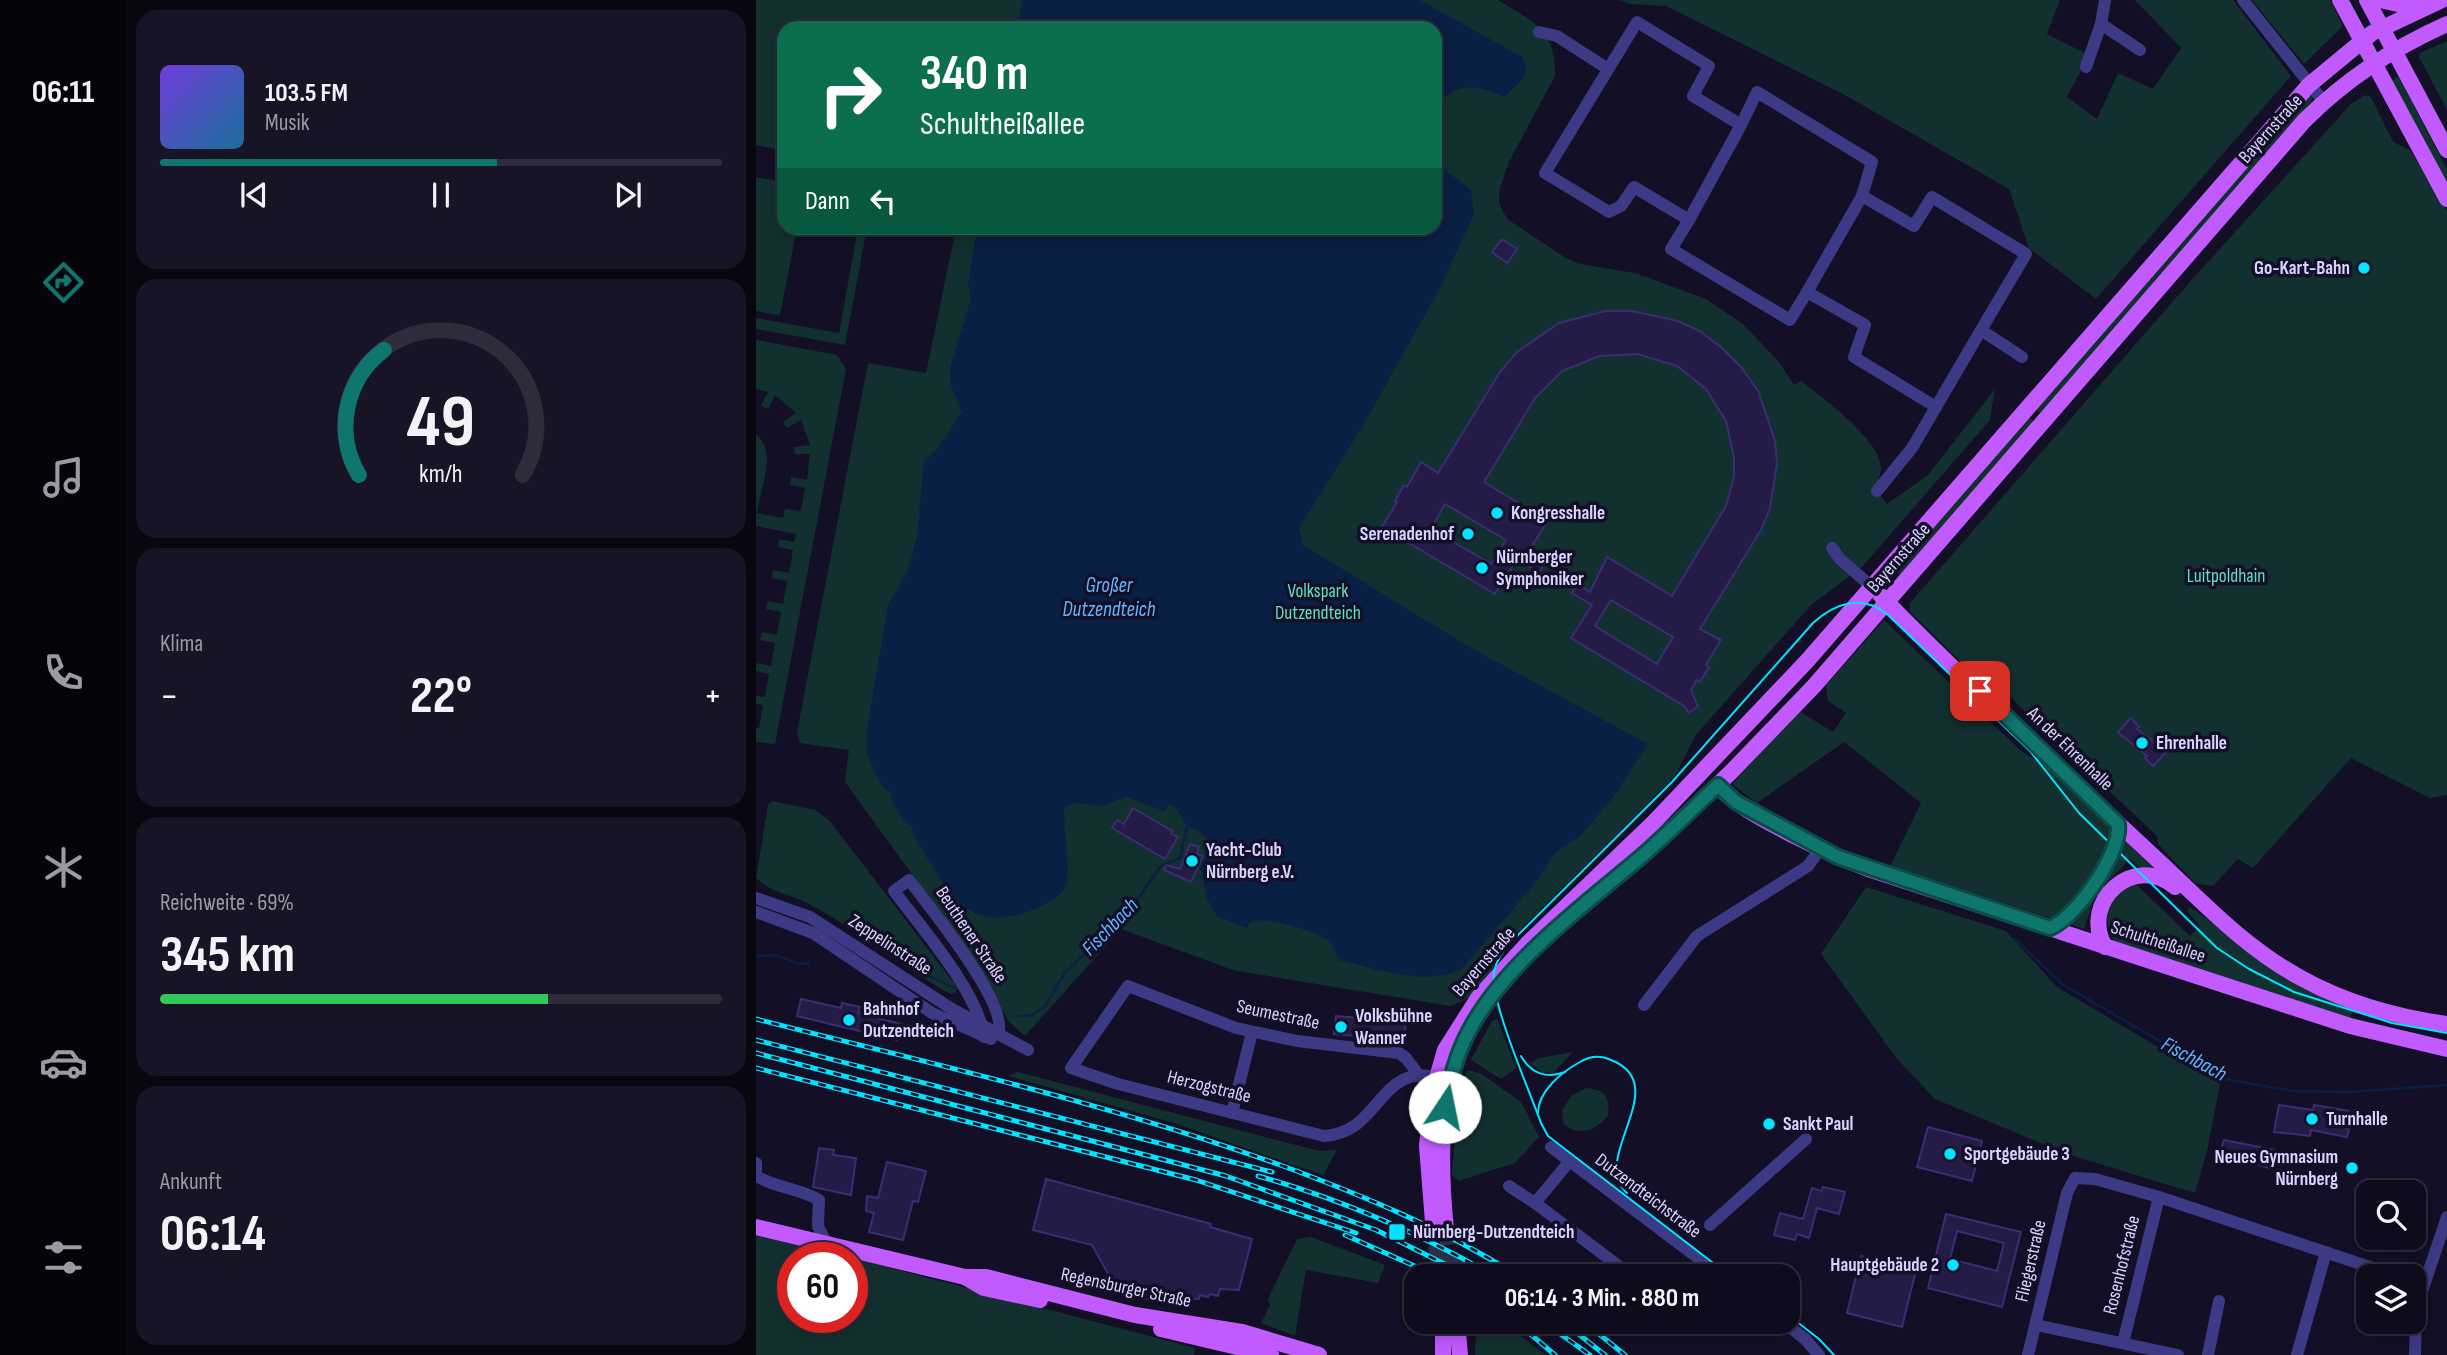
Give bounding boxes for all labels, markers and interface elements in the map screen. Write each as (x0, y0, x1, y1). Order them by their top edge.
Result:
text: 340 m (920, 45, 1028, 104)
icon: right (805, 49, 896, 140)
text: 06:11 (32, 73, 94, 112)
text: 103.5 FM (265, 78, 348, 109)
street label: Bayernstraße (2234, 90, 2308, 168)
text: Schultheißallee (920, 105, 1085, 144)
text: Musik (265, 109, 310, 137)
icon: previous (235, 176, 273, 214)
icon: pause (422, 176, 460, 214)
icon: next (609, 176, 647, 214)
icon: left (864, 182, 902, 220)
text: Dann (805, 186, 850, 217)
place label: Go-Kart-Bahn (2254, 257, 2350, 280)
icon: directions (39, 258, 88, 307)
marker: Go-Kart-Bahn (2356, 260, 2372, 276)
text: 49 (407, 379, 475, 467)
icon: music (39, 453, 88, 502)
text: km/h (419, 458, 463, 489)
place label: Kongresshalle (1511, 502, 1605, 525)
marker: Kongresshalle (1489, 505, 1505, 521)
street label: Bayernstraße (1862, 518, 1936, 598)
place label: Serenadenhof (1360, 523, 1455, 546)
marker: Serenadenhof (1460, 526, 1476, 542)
place label: Nürnberger Symphoniker (1496, 546, 1584, 591)
marker: Nürnberger Symphoniker (1474, 560, 1490, 576)
park label: Luitpoldhain (2187, 565, 2265, 588)
water label: Großer Dutzendteich (1062, 573, 1156, 622)
park label: Volkspark Dutzendteich (1275, 580, 1361, 625)
text: Klima (160, 630, 203, 658)
icon: phone (39, 648, 88, 697)
pin (1950, 661, 2010, 721)
text: 22° (410, 665, 472, 728)
icon: arrive (1961, 672, 1999, 710)
text: − (160, 674, 179, 719)
text: + (703, 674, 722, 719)
street label: An der Ehrenhalle (2021, 702, 2118, 796)
place label: Ehrenhalle (2156, 732, 2227, 755)
marker: Ehrenhalle (2134, 735, 2150, 751)
place label: Yacht-Club Nürnberg e.V. (1206, 839, 1294, 884)
icon: climate (39, 843, 88, 892)
marker: Yacht-Club Nürnberg e.V. (1184, 853, 1200, 869)
street label: Beuthener Straße (930, 882, 1012, 988)
text: Reichweite · 69% (160, 889, 294, 917)
water label: Fischbach (1077, 893, 1144, 961)
street label: Zeppelinstraße (844, 910, 936, 980)
street label: Schultheißallee (2108, 916, 2208, 968)
street label: Bayernstraße (1447, 922, 1521, 1002)
text: 345 km (160, 924, 295, 987)
street label: Seumestraße (1234, 995, 1322, 1035)
place label: Bahnhof Dutzendteich (863, 998, 954, 1043)
place label: Volksbühne Wanner (1355, 1005, 1432, 1050)
marker: Bahnhof Dutzendteich (841, 1012, 857, 1028)
marker: Volksbühne Wanner (1333, 1019, 1349, 1035)
water label: Fischbach (2157, 1031, 2231, 1087)
icon: car (39, 1038, 88, 1087)
street label: Herzogstraße (1165, 1066, 1253, 1108)
position arrow (1408, 1070, 1482, 1144)
place label: Turnhalle (2326, 1108, 2388, 1131)
marker: Turnhalle (2304, 1111, 2320, 1127)
place label: Sankt Paul (1783, 1113, 1853, 1136)
marker: Sankt Paul (1761, 1116, 1777, 1132)
place label: Sportgebäude 3 (1964, 1143, 2070, 1166)
marker: Sportgebäude 3 (1942, 1146, 1958, 1162)
place label: Neues Gymnasium Nürnberg (2214, 1146, 2338, 1191)
street label: Dutzendteichstraße (1590, 1149, 1706, 1243)
marker: Neues Gymnasium Nürnberg (2344, 1160, 2360, 1176)
text: Ankunft (160, 1168, 222, 1196)
map controls (2356, 1180, 2426, 1334)
button: search (2356, 1180, 2426, 1250)
text: 06:14 (160, 1203, 266, 1266)
street label: Rosenhofstraße (2099, 1213, 2145, 1317)
street label: Fliegerstraße (2010, 1218, 2052, 1304)
place label: Nürnberg-Dutzendteich (1413, 1221, 1574, 1244)
marker: Nürnberg-Dutzendteich (1387, 1222, 1407, 1242)
icon: filters (39, 1233, 88, 1282)
speed limit sign: 60 (777, 1242, 868, 1333)
place label: Hauptgebäude 2 (1830, 1254, 1939, 1277)
marker: Hauptgebäude 2 (1945, 1257, 1961, 1273)
street label: Regensburger Straße (1059, 1263, 1193, 1313)
button: layers (2356, 1264, 2426, 1334)
text: 06:14 · 3 Min. · 880 m (1505, 1283, 1699, 1314)

